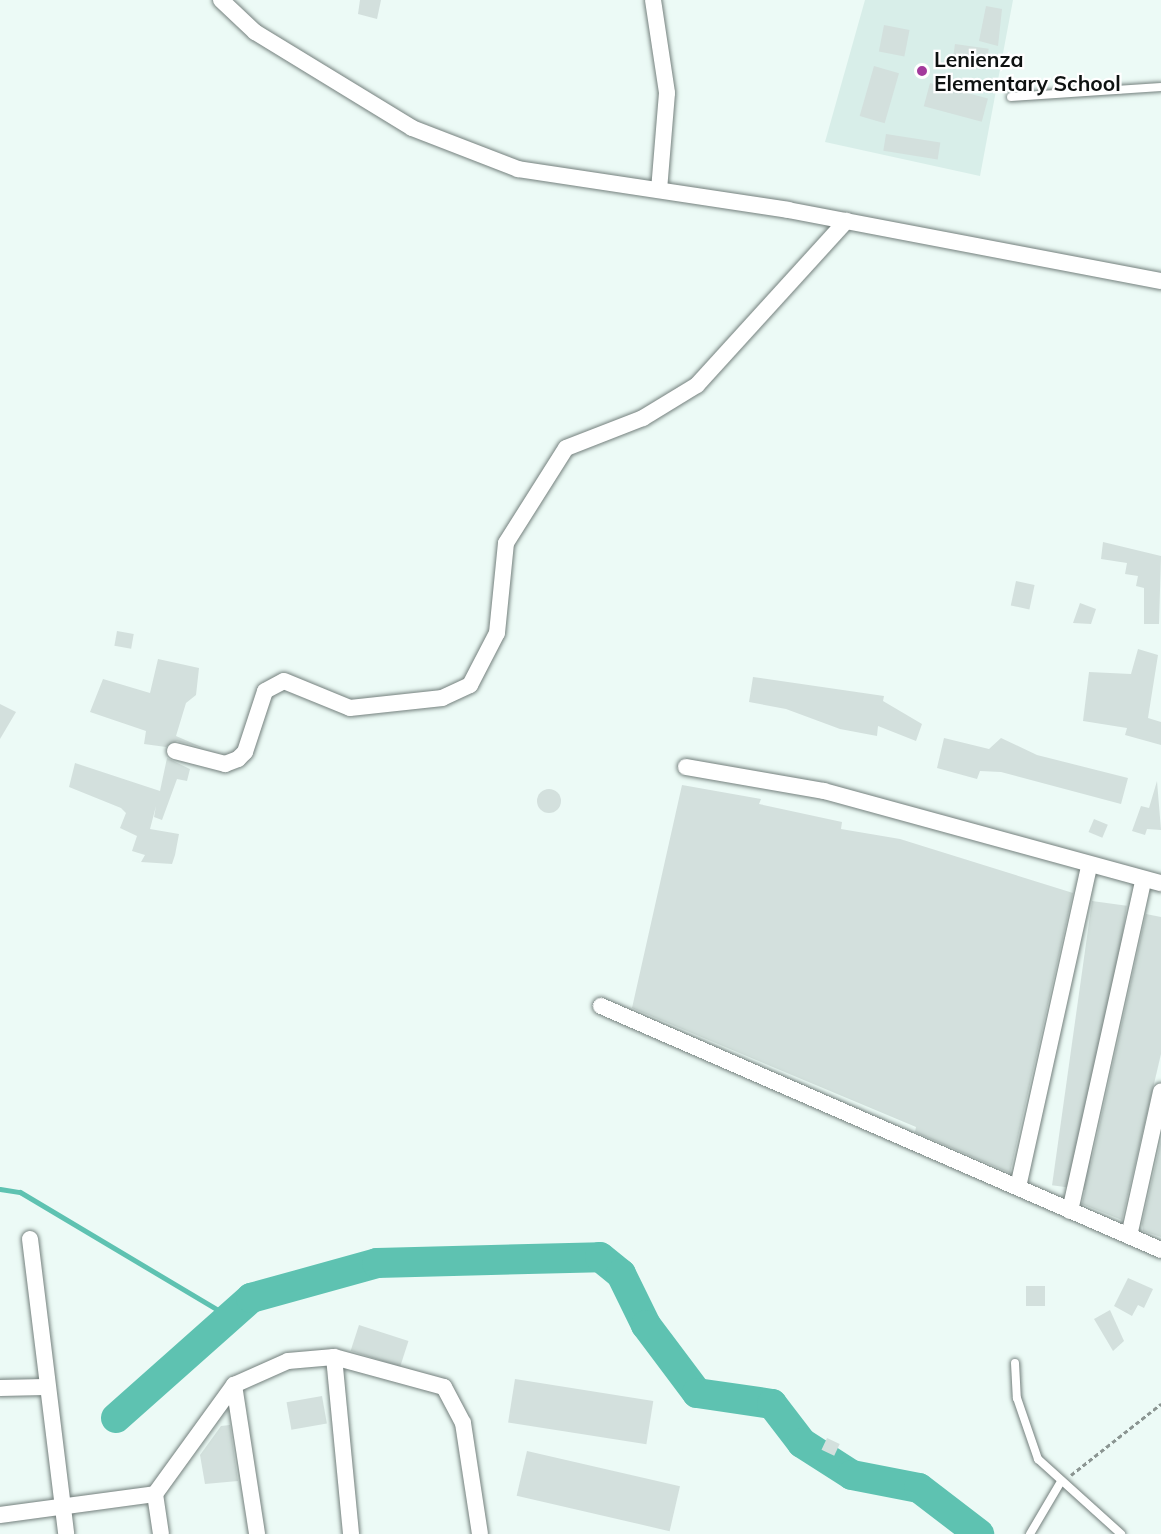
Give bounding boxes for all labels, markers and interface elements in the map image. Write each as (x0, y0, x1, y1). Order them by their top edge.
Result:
place label: Lenienza Elementary School (934, 46, 1121, 96)
marker: Lenienza Elementary School (915, 64, 929, 78)

